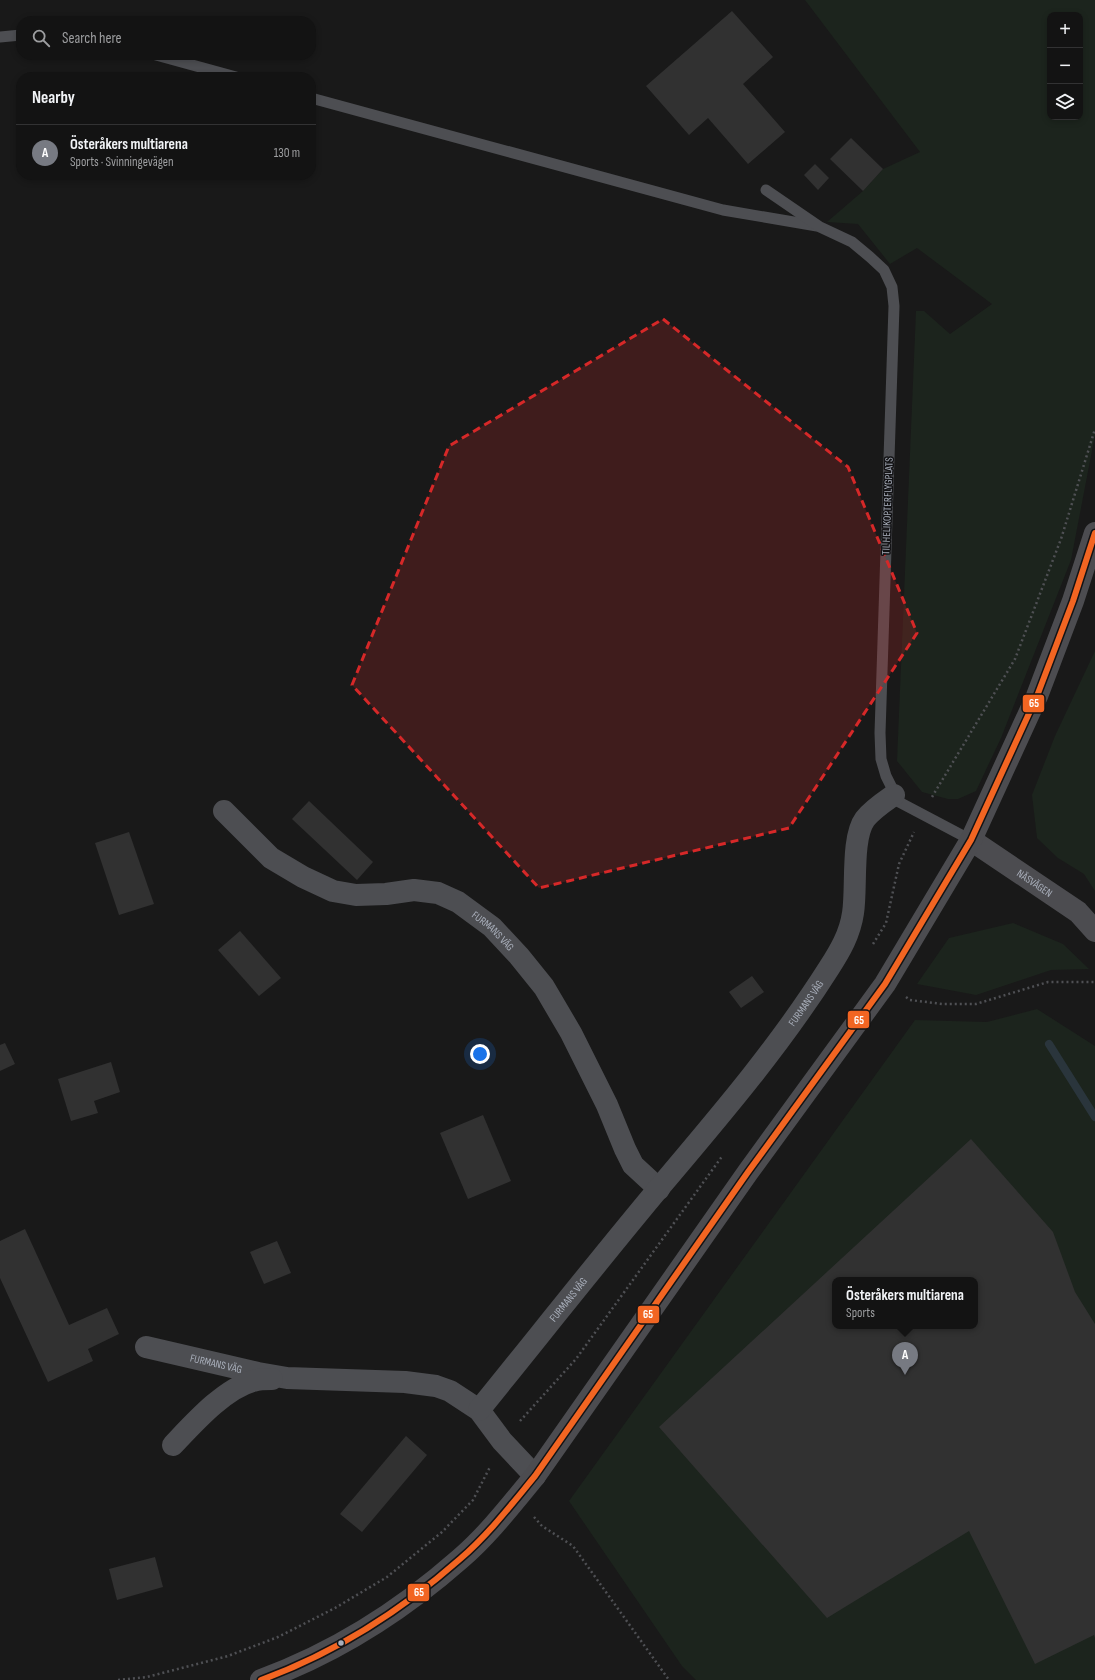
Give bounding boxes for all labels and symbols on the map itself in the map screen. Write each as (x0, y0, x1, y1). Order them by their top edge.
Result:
street label: TIL HELIKOPTERFLYGPLATS (879, 457, 896, 555)
line badge: 65 (1022, 694, 1045, 713)
text: 65 (1029, 697, 1039, 710)
street label: NÄSVÄGEN (1014, 867, 1055, 900)
street label: FURMANS VÄG (469, 908, 517, 954)
street label: FURMANS VÄG (786, 978, 826, 1029)
line badge: 65 (847, 1010, 870, 1029)
text: 65 (854, 1014, 864, 1027)
your location (470, 1044, 490, 1064)
street label: FURMANS VÄG (547, 1275, 590, 1324)
line badge: 65 (637, 1305, 660, 1324)
text: 65 (643, 1308, 653, 1321)
pin: A (892, 1342, 918, 1375)
street label: FURMANS VÄG (189, 1351, 243, 1376)
line badge: 65 (407, 1583, 430, 1602)
text: 65 (414, 1586, 424, 1599)
unlabelled marker (336, 1638, 346, 1648)

